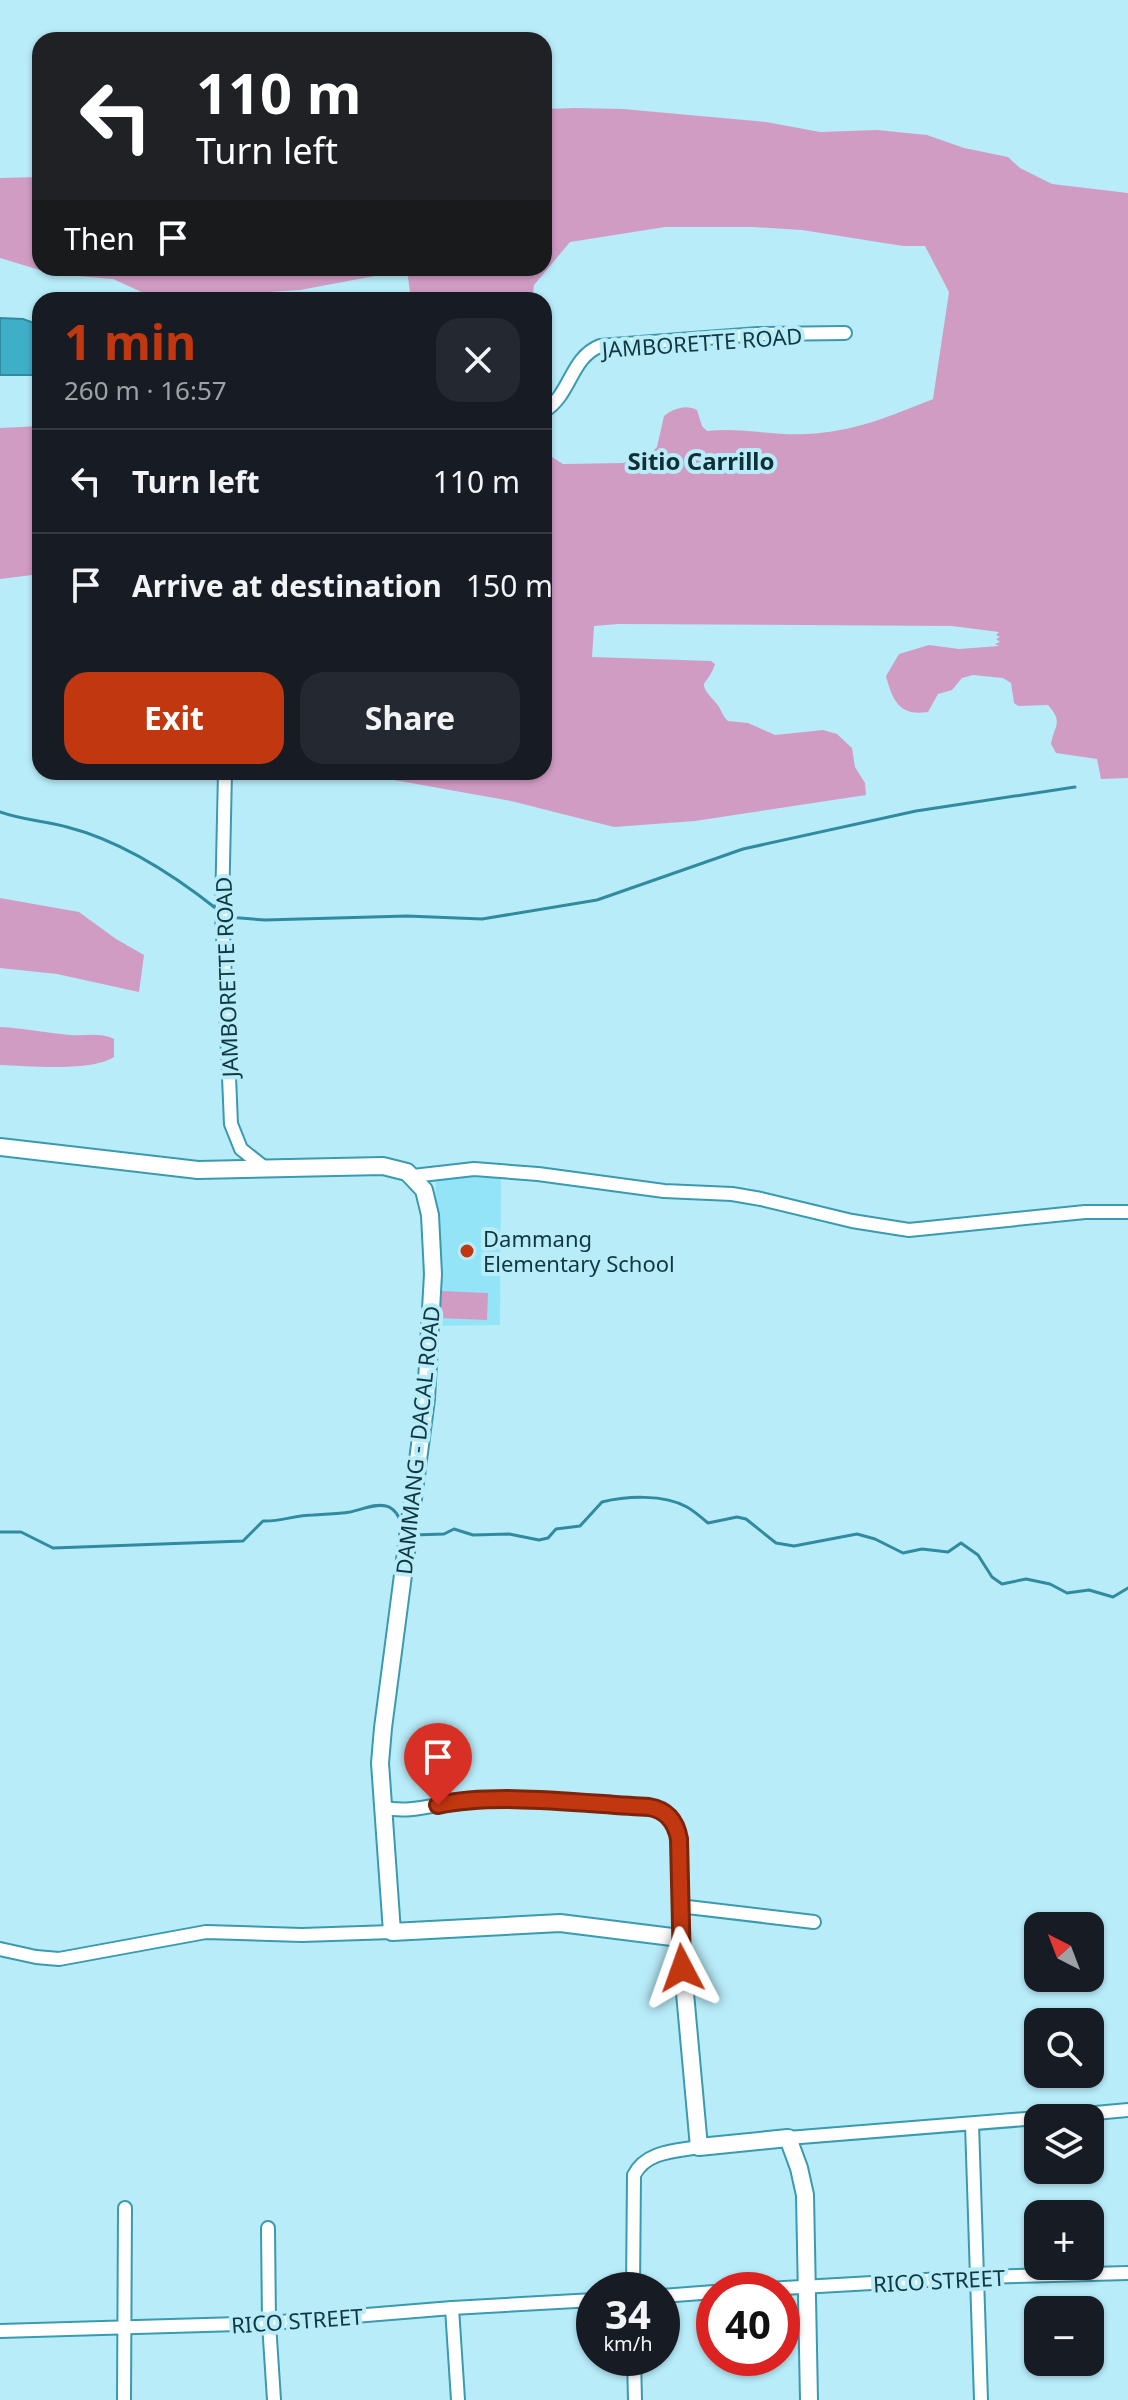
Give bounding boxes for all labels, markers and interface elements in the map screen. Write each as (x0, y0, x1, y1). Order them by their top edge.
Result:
text: 110 m (196, 54, 361, 130)
icon: left (64, 64, 168, 168)
text: Turn left (196, 126, 338, 175)
icon: arrive (151, 216, 195, 260)
text: Then (64, 218, 135, 259)
text: 1 min (64, 309, 196, 374)
button: close (436, 318, 520, 402)
street label: JAMBORETTE ROAD (599, 320, 803, 364)
text: 260 m · 16:57 (64, 372, 227, 408)
district label: Sitio Carrillo (628, 444, 774, 477)
icon: left (64, 459, 108, 503)
text: Turn left (132, 461, 260, 502)
text: 110 m (433, 461, 520, 502)
icon: arrive (64, 563, 108, 607)
text: Arrive at destination (132, 565, 442, 606)
text: 150 m (466, 565, 553, 606)
button: Exit (64, 672, 284, 764)
button: Share (300, 672, 520, 764)
street label: JAMBORETTE ROAD (208, 876, 245, 1080)
place label: Dammang Elementary School (483, 1223, 675, 1278)
marker: Dammang Elementary School (458, 1242, 476, 1260)
street label: DAMMANG - DACAL ROAD (388, 1304, 446, 1576)
pin (404, 1723, 472, 1805)
icon: arrive (416, 1735, 460, 1779)
north arrow (1024, 1912, 1104, 1992)
map controls (1024, 1912, 1104, 2376)
position arrow (640, 1926, 724, 2010)
button: search (1024, 2008, 1104, 2088)
button: layers (1024, 2104, 1104, 2184)
button: + (1024, 2200, 1104, 2280)
street label: RICO STREET (872, 2262, 1006, 2298)
speed limit sign: 40 (696, 2272, 800, 2376)
text: 34 (605, 2286, 651, 2341)
button: − (1024, 2296, 1104, 2376)
street label: RICO STREET (230, 2300, 364, 2340)
text: km/h (603, 2330, 653, 2357)

